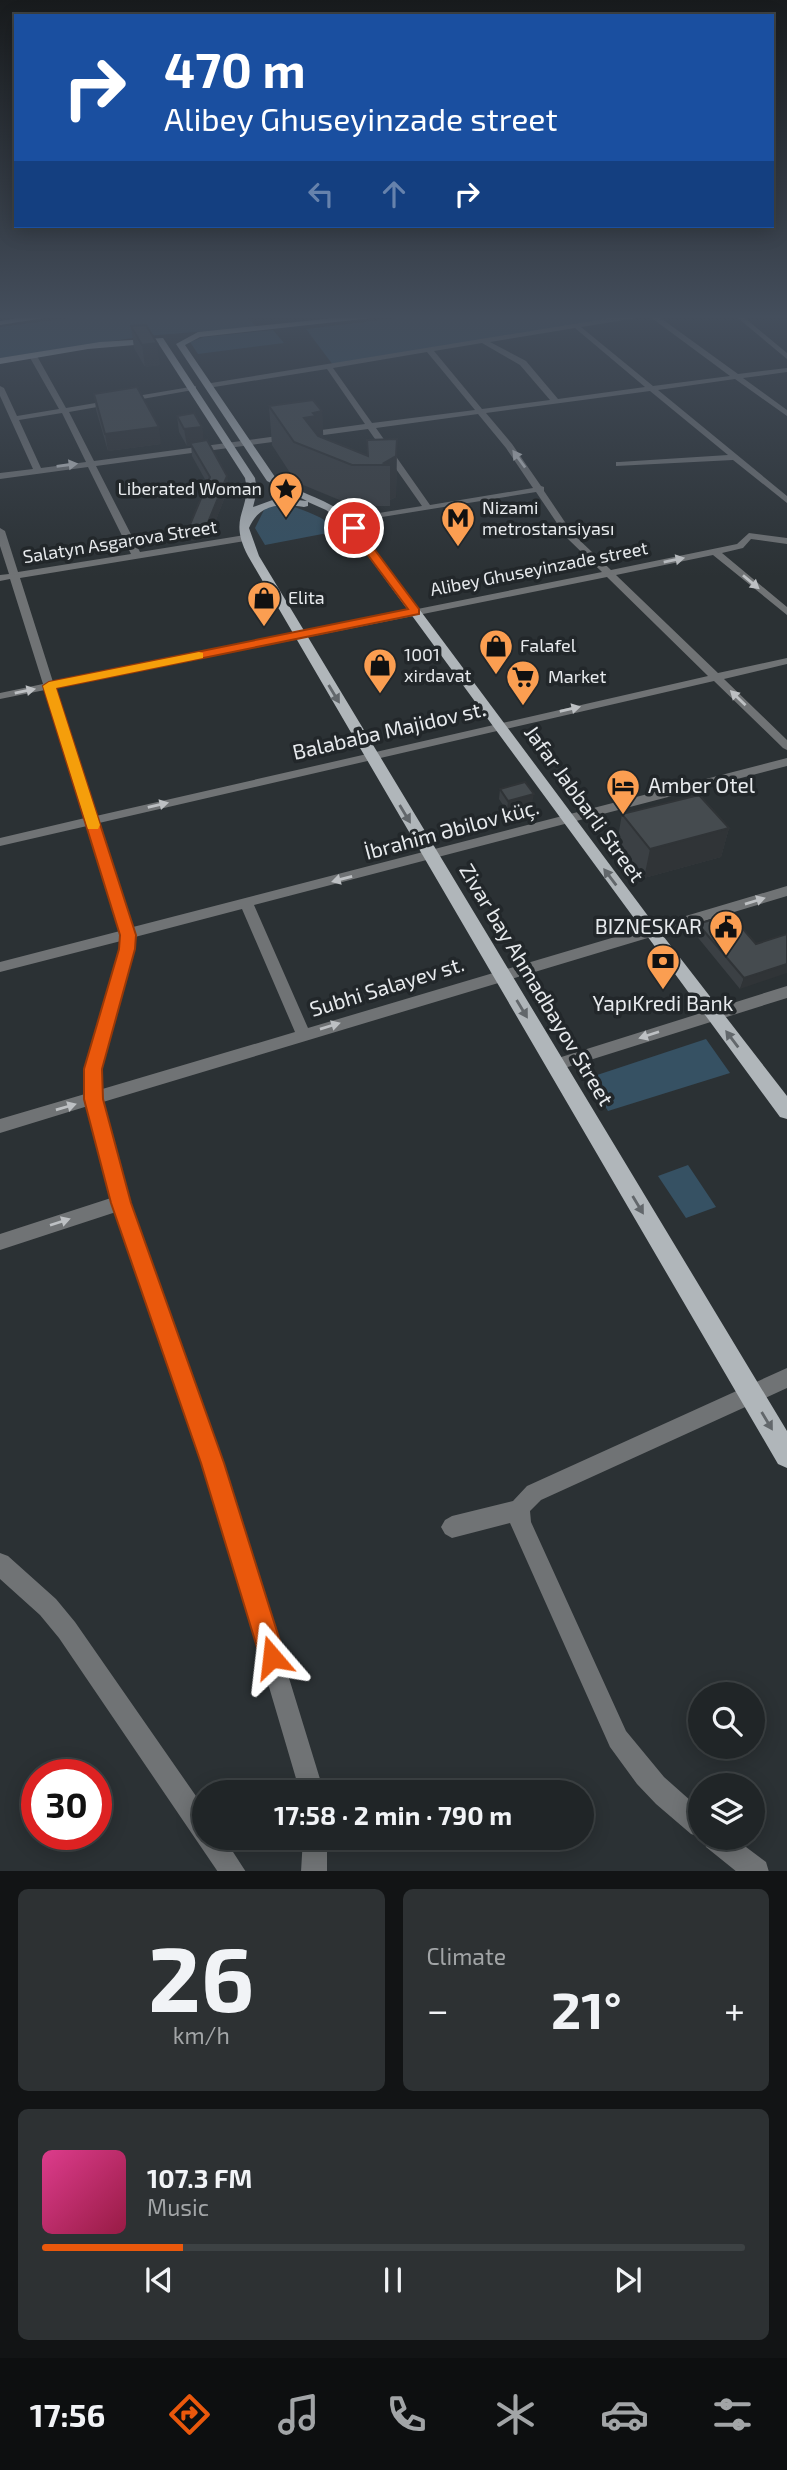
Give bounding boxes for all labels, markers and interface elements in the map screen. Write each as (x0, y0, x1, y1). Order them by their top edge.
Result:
text: 470 m (164, 39, 306, 98)
icon: right (49, 42, 140, 133)
text: Alibey Ghuseyinzade street (164, 99, 558, 137)
icon: left (302, 175, 340, 213)
icon: ahead (375, 175, 413, 213)
icon: right (448, 175, 486, 213)
one-way arrow (512, 450, 526, 469)
one-way arrow (57, 460, 79, 471)
place icon: Liberated Woman (267, 470, 305, 519)
place label: Liberated Woman (118, 477, 262, 499)
place label: Nizami metrostansiyası (482, 496, 614, 539)
pin (324, 498, 384, 558)
metro station icon: Nizami metrostansiyası (439, 499, 477, 548)
icon: arrive (335, 509, 373, 547)
street label: Salatyn Asgarova Street (21, 515, 219, 567)
street label: Alibey Ghuseyinzade street (428, 536, 650, 600)
one-way arrow (663, 554, 685, 565)
one-way arrow (742, 574, 760, 590)
shop icon: Elita (245, 579, 283, 628)
place label: Elita (288, 586, 325, 608)
shop icon: Falafel (477, 627, 515, 676)
place label: Falafel (520, 634, 577, 656)
place label: 1001 xirdavat (404, 643, 472, 686)
shop icon: 1001 xirdavat (361, 646, 399, 695)
supermarket icon: Market (504, 658, 542, 707)
place label: Market (548, 665, 606, 687)
one-way arrow (328, 685, 341, 704)
one-way arrow (14, 686, 36, 697)
one-way arrow (730, 691, 747, 707)
street label: Balababa Majidov st. (290, 695, 488, 765)
one-way arrow (559, 704, 581, 715)
street label: Jafar Jabbarli Street (520, 720, 650, 886)
hotel icon: Amber Otel (604, 767, 642, 816)
place label: Amber Otel (648, 772, 756, 797)
street label: İbrahim Əbilov küç. (362, 793, 542, 866)
one-way arrow (147, 799, 169, 810)
one-way arrow (399, 804, 412, 823)
street label: Zivar bay Ahmadbayov Street (455, 859, 620, 1110)
one-way arrow (604, 868, 618, 886)
one-way arrow (331, 874, 352, 884)
one-way arrow (745, 895, 766, 905)
public building icon: BIZNESKAR (707, 908, 745, 957)
place label: BIZNESKAR (595, 913, 702, 938)
bank icon: YapıKredi Bank (644, 942, 682, 991)
street label: Subhi Salayev st. (306, 950, 467, 1021)
place label: YapıKredi Bank (593, 990, 734, 1015)
one-way arrow (516, 1000, 528, 1019)
one-way arrow (320, 1021, 341, 1031)
one-way arrow (725, 1030, 739, 1048)
one-way arrow (638, 1031, 659, 1041)
one-way arrow (55, 1102, 76, 1112)
one-way arrow (632, 1195, 644, 1214)
one-way arrow (50, 1216, 71, 1227)
one-way arrow (761, 1412, 773, 1431)
position arrow (235, 1620, 309, 1694)
map controls (688, 1682, 765, 1850)
button: search (688, 1682, 765, 1759)
speed limit sign: 30 (21, 1759, 112, 1850)
button: layers (688, 1773, 765, 1850)
text: 17:58 · 2 min · 790 m (274, 1799, 512, 1830)
text: 26 (148, 1921, 255, 2030)
text: Climate (427, 1942, 506, 1970)
text: 21° (551, 1977, 622, 2039)
text: − (427, 1986, 449, 2032)
text: + (724, 1986, 745, 2032)
text: km/h (173, 2021, 230, 2049)
text: 107.3 FM (147, 2162, 252, 2193)
text: Music (147, 2193, 209, 2221)
icon: previous (140, 2261, 178, 2299)
icon: pause (374, 2261, 412, 2299)
icon: next (609, 2261, 647, 2299)
icon: directions (165, 2390, 214, 2439)
icon: music (274, 2390, 323, 2439)
icon: phone (382, 2390, 431, 2439)
icon: climate (491, 2390, 540, 2439)
icon: car (600, 2390, 649, 2439)
icon: filters (708, 2390, 757, 2439)
text: 17:56 (30, 2395, 105, 2433)

